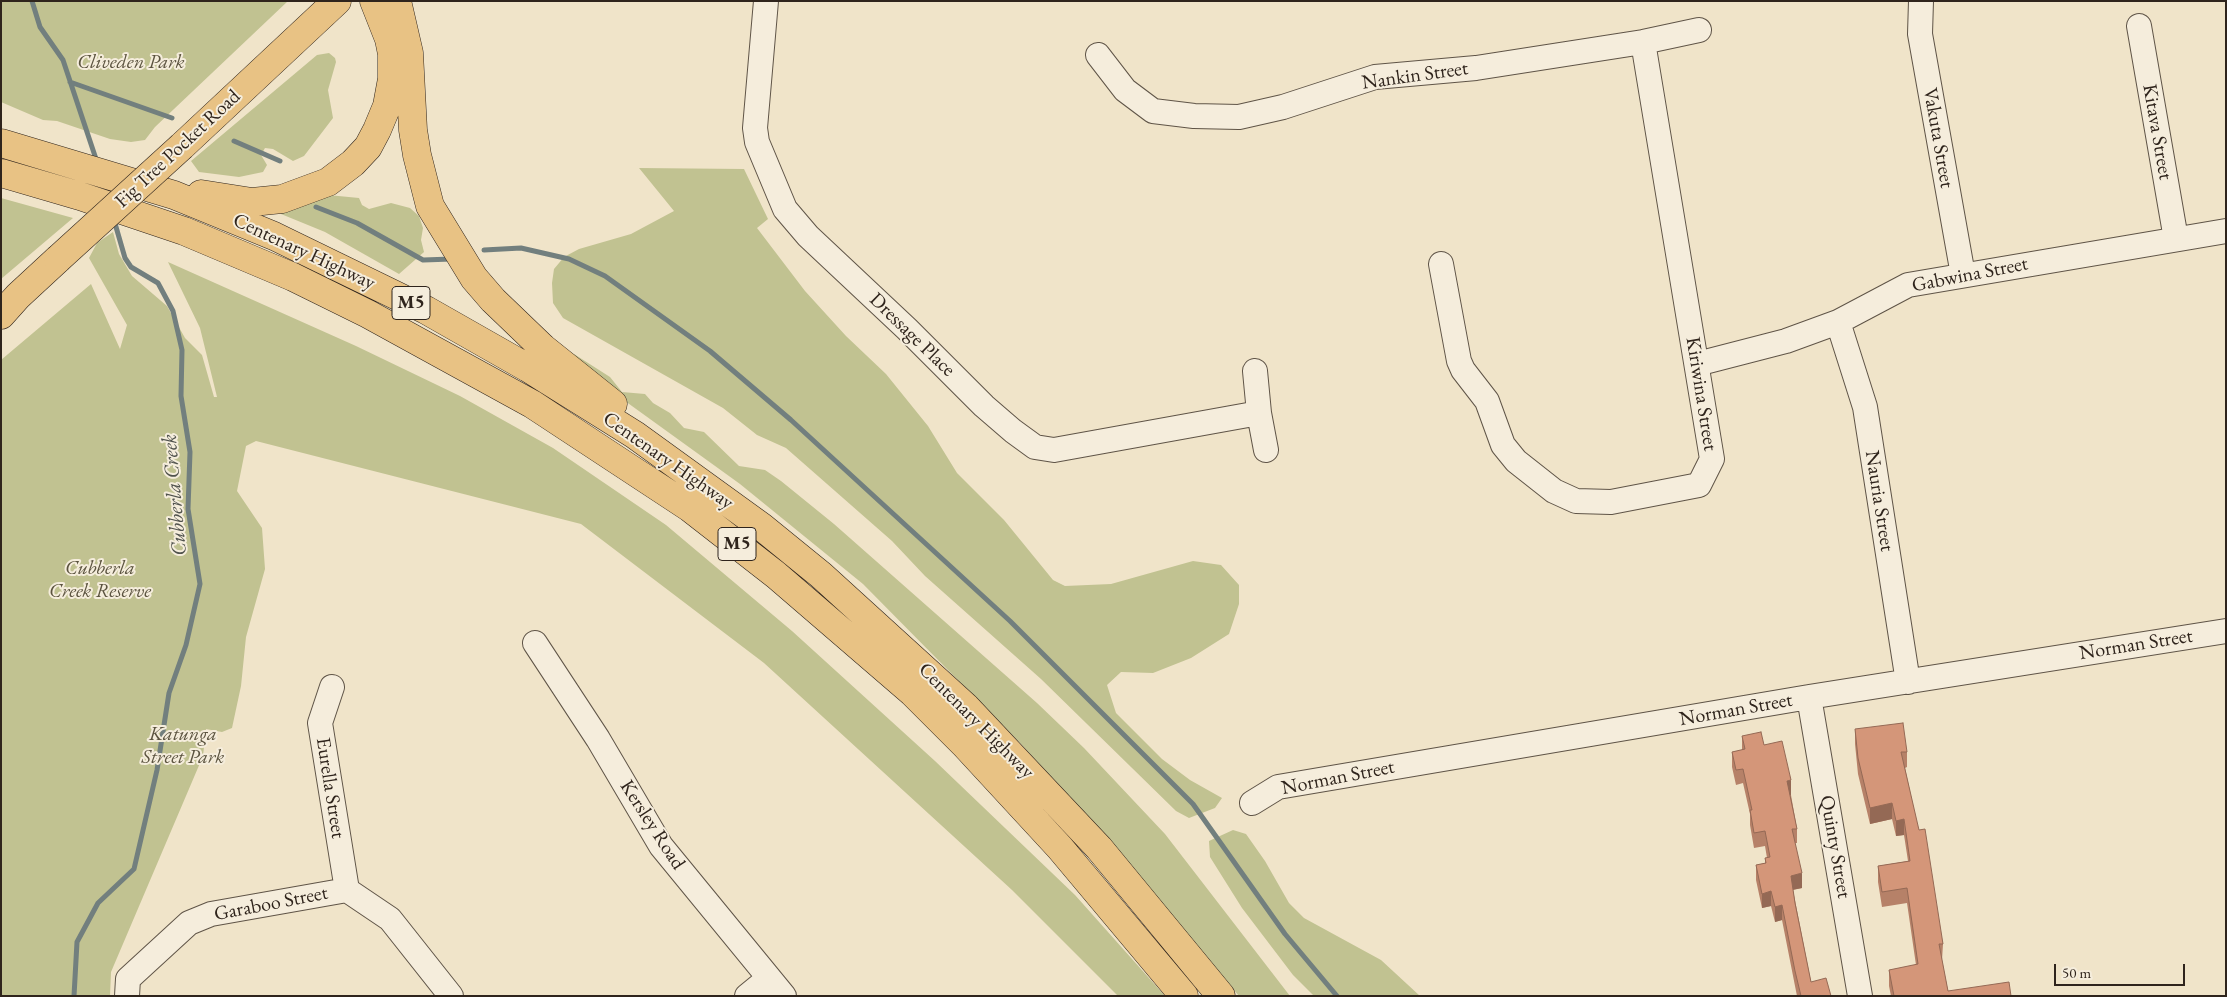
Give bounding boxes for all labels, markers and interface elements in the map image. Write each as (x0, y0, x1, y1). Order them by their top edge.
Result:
park label: Cliveden Park (77, 51, 185, 75)
street label: Nankin Street (1360, 57, 1470, 95)
street label: Kitava Street (2137, 82, 2177, 182)
street label: Fig Tree Pocket Road (110, 85, 246, 213)
street label: Vakuta Street (1917, 86, 1959, 190)
street label: Centenary Highway (229, 209, 379, 295)
street label: Gabwina Street (1910, 252, 2030, 298)
road number: M5 (392, 286, 430, 320)
street label: Dressage Place (864, 288, 960, 382)
street label: Kiriwina Street (1680, 335, 1722, 453)
street label: Centenary Highway (598, 407, 738, 515)
water label: Cubberla Creek (157, 433, 193, 557)
street label: Nauria Street (1859, 449, 1899, 553)
road number: M5 (718, 528, 756, 560)
park label: Cubberla Creek Reserve (49, 557, 151, 604)
street label: Norman Street (2078, 624, 2194, 666)
street label: Centenary Highway (913, 658, 1039, 784)
street label: Norman Street (1678, 688, 1794, 732)
park label: Katunga Street Park (142, 723, 224, 770)
street label: Eurella Street (310, 736, 350, 840)
street label: Norman Street (1280, 755, 1396, 801)
street label: Kersley Road (614, 776, 690, 874)
street label: Quinty Street (1814, 794, 1856, 900)
street label: Garaboo Street (212, 881, 330, 927)
scale bar (2057, 954, 2188, 986)
text: 50 m (2062, 963, 2091, 982)

